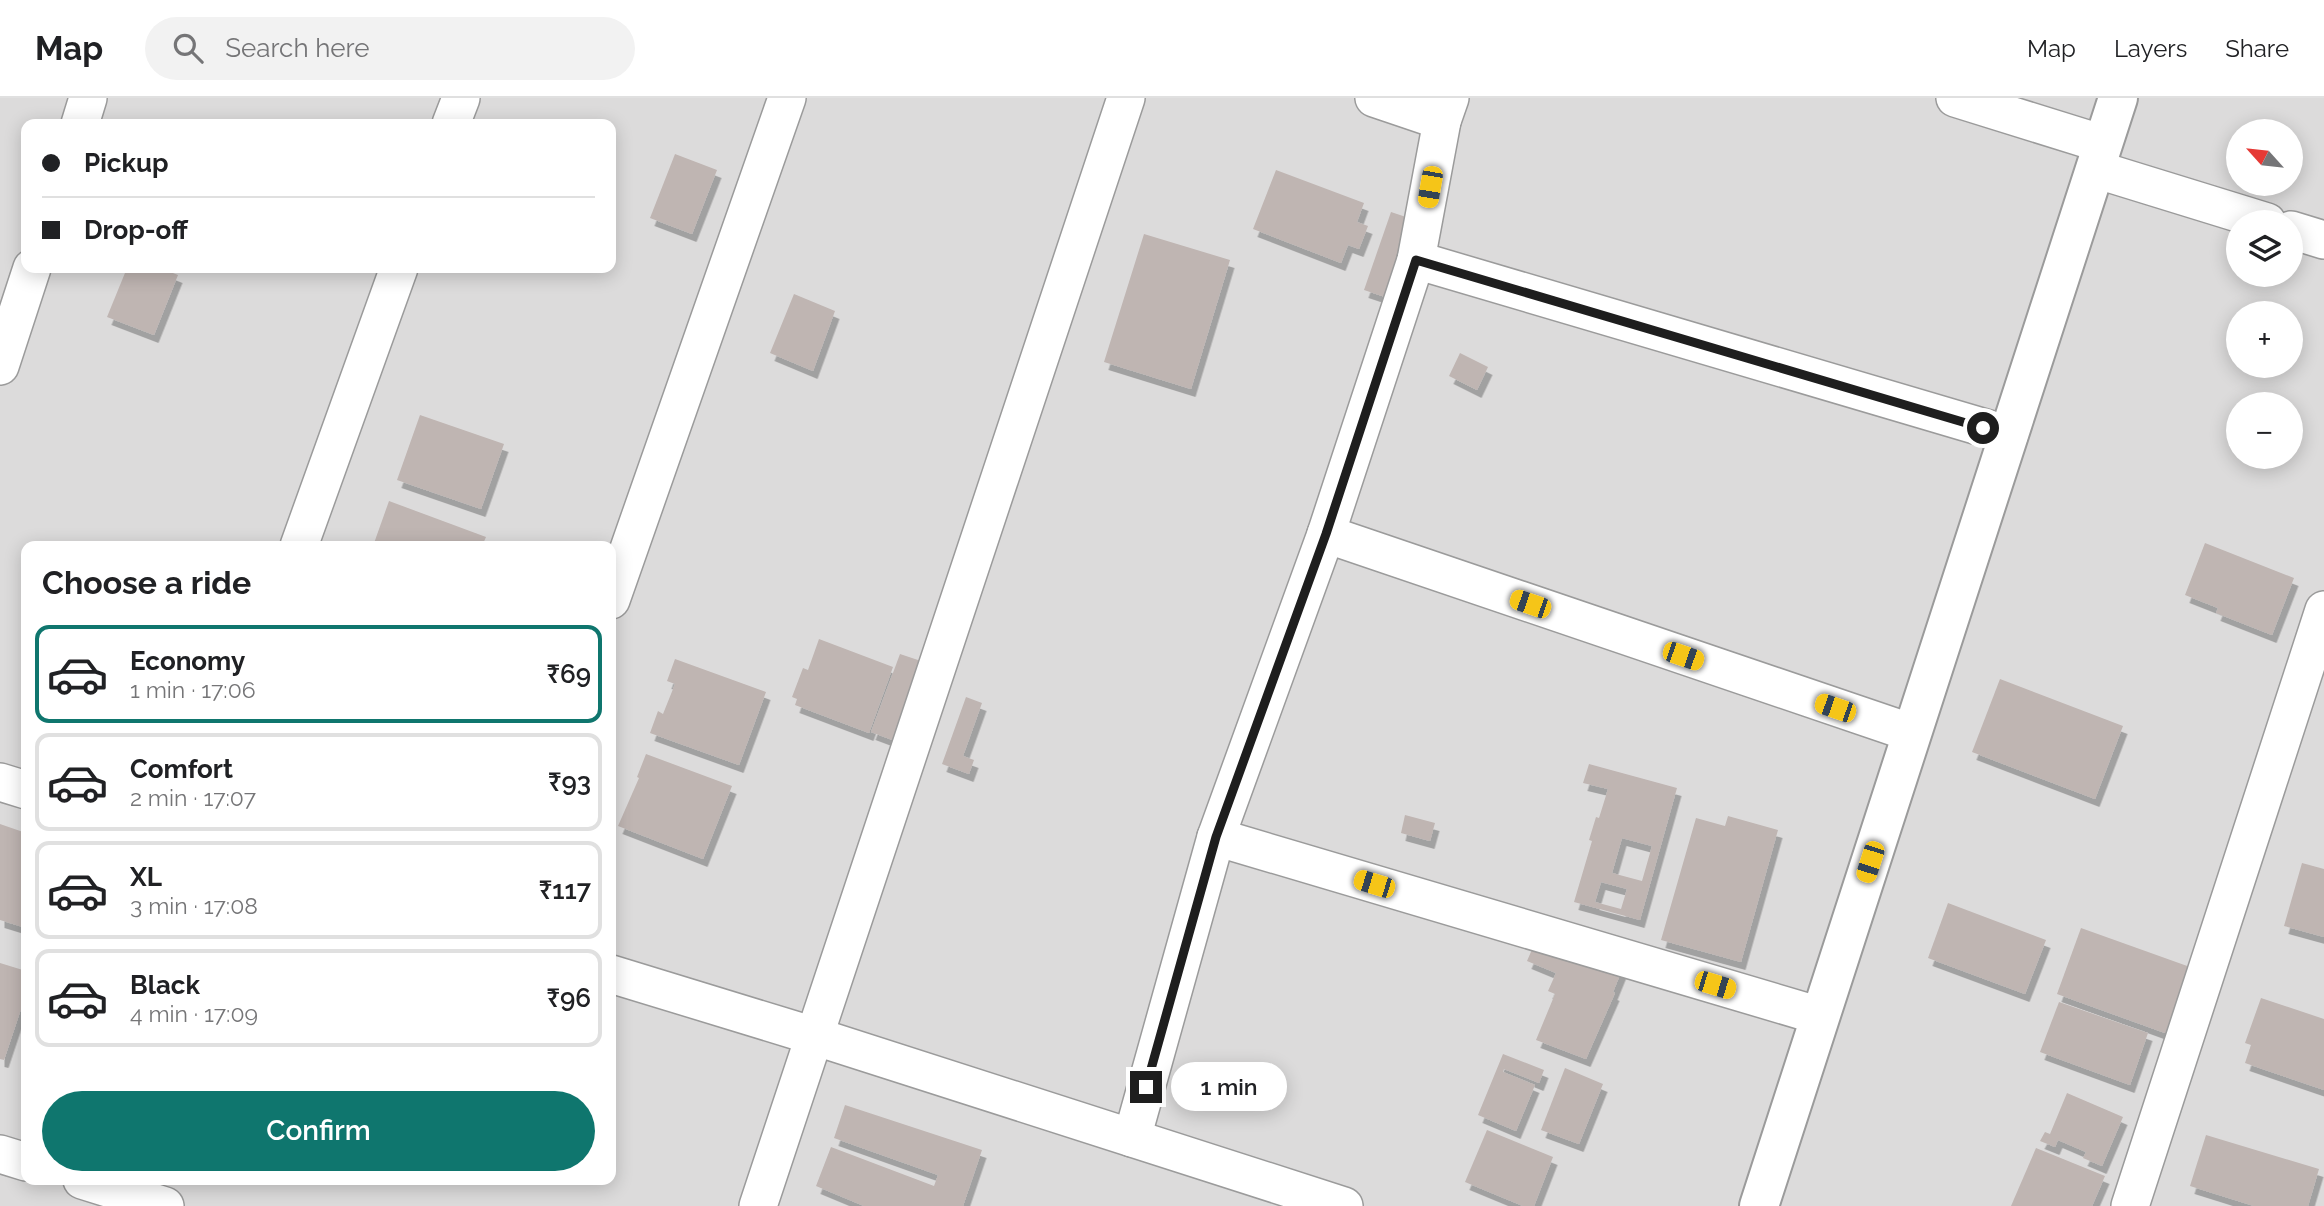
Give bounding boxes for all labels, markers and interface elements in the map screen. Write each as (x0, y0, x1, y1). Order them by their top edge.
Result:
search box (145, 17, 635, 80)
text: Map (35, 29, 103, 68)
icon: search (169, 29, 207, 67)
text: Search here (225, 33, 370, 63)
text: Map (2027, 34, 2076, 63)
text: Layers (2114, 34, 2187, 63)
text: Share (2225, 34, 2289, 63)
north arrow (2226, 119, 2303, 196)
map controls (2226, 119, 2303, 469)
text: Pickup (84, 148, 169, 178)
car (1417, 164, 1444, 210)
button: layers (2226, 210, 2303, 287)
text: Drop-off (84, 215, 188, 245)
button: + (2226, 301, 2303, 378)
button: − (2226, 392, 2303, 469)
route start (1967, 412, 1999, 444)
text: Choose a ride (42, 564, 251, 601)
car (1507, 587, 1554, 621)
car (1660, 639, 1707, 673)
icon: car (46, 643, 109, 706)
text: Economy (130, 646, 245, 676)
text: ₹69 (546, 659, 591, 689)
text: 1 min · 17:06 (130, 676, 256, 703)
car (1812, 691, 1859, 725)
icon: car (46, 751, 109, 814)
text: Comfort (130, 754, 233, 784)
text: ₹93 (548, 767, 591, 797)
text: 2 min · 17:07 (130, 784, 256, 811)
car (1854, 839, 1887, 885)
icon: car (46, 859, 109, 922)
text: XL (130, 862, 162, 892)
car (1351, 868, 1398, 900)
text: ₹117 (539, 875, 591, 905)
text: 3 min · 17:08 (130, 892, 258, 919)
icon: car (46, 967, 109, 1030)
car (1692, 969, 1739, 1001)
text: Black (130, 970, 200, 1000)
text: ₹96 (546, 983, 591, 1013)
text: 4 min · 17:09 (130, 1000, 258, 1027)
callout: 1 min (1170, 1062, 1286, 1112)
route end (1130, 1071, 1162, 1103)
text: 1 min (1200, 1073, 1258, 1100)
button: Confirm (42, 1091, 595, 1171)

